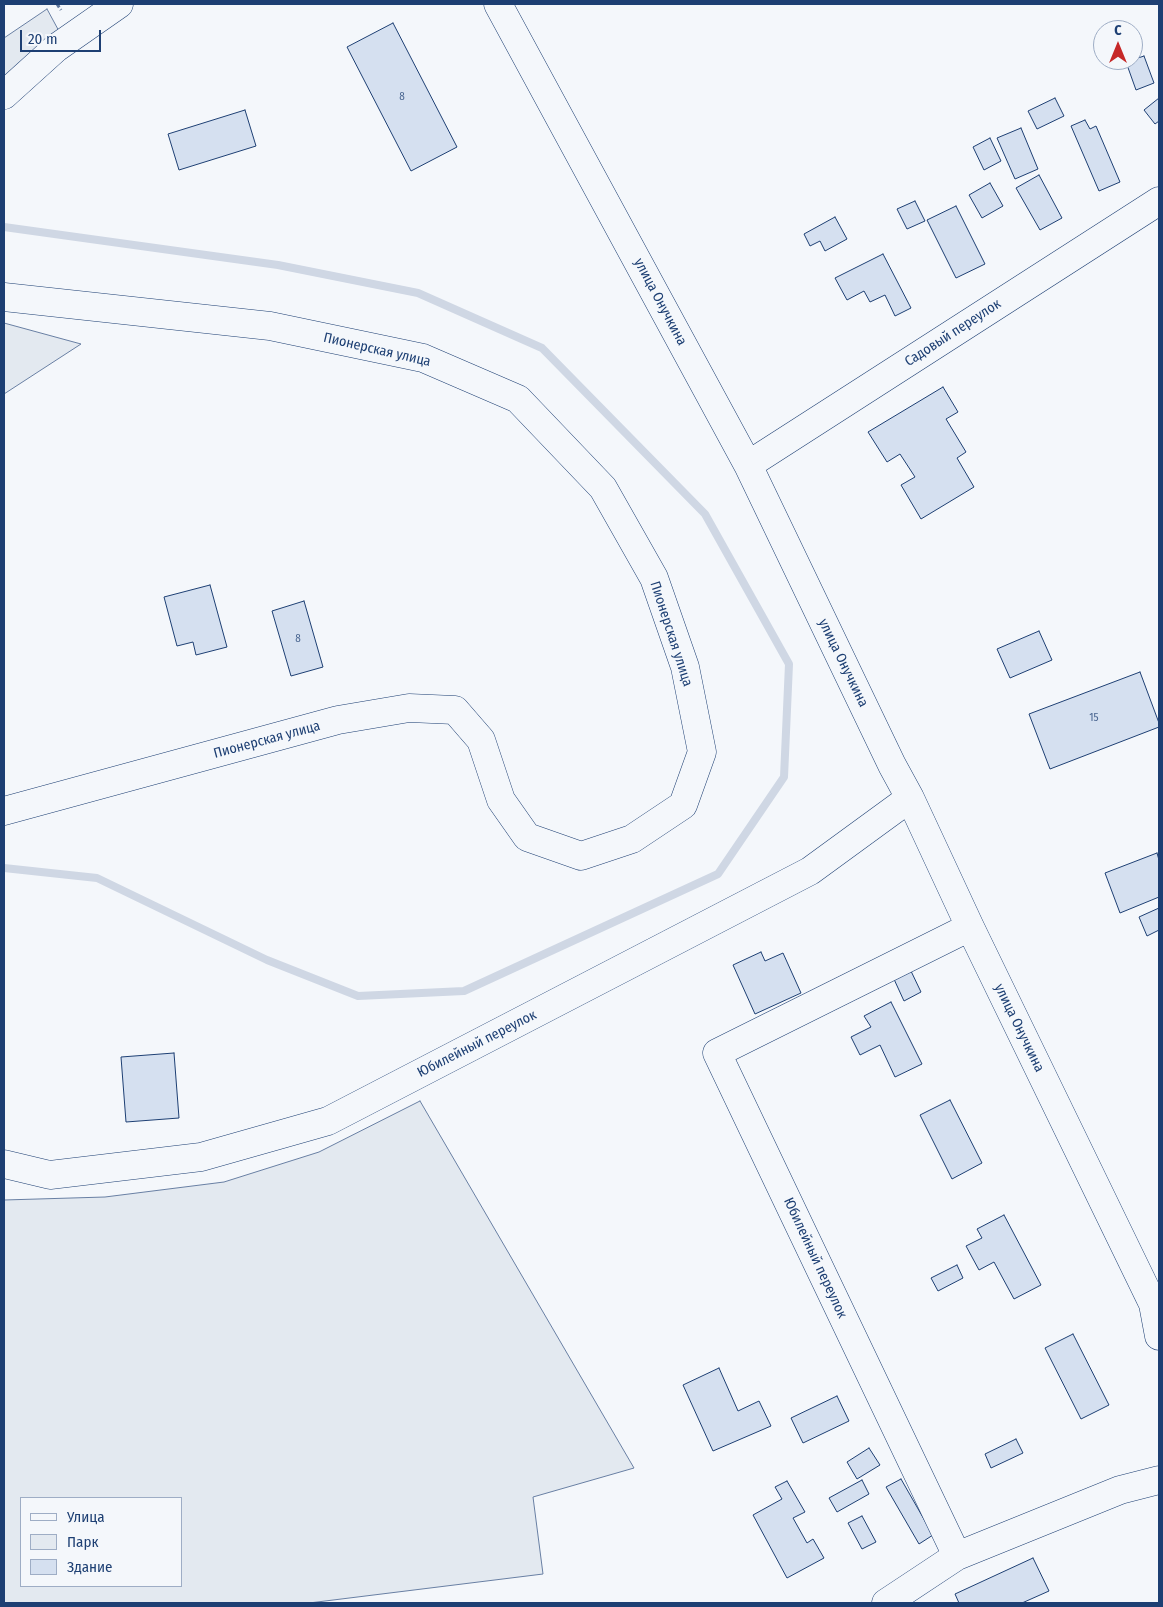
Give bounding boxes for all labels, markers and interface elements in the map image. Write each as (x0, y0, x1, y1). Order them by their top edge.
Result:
scale bar (22, 20, 104, 52)
north arrow (1093, 20, 1143, 70)
text: С (1114, 22, 1122, 39)
text: 20 m (28, 30, 58, 48)
house number: 8 (399, 90, 405, 104)
street label: улица Онучкина (630, 256, 690, 348)
street label: Садовый переулок (902, 296, 1004, 370)
street label: Пионерская улица (322, 329, 432, 371)
street label: Пионерская улица (646, 579, 696, 689)
street label: улица Онучкина (814, 616, 872, 710)
house number: 8 (295, 632, 301, 646)
house number: 15 (1089, 711, 1099, 725)
street label: Пионерская улица (212, 718, 322, 762)
street label: улица Онучкина (990, 981, 1048, 1075)
street label: Юбилейный переулок (415, 1007, 539, 1081)
street label: Юбилейный переулок (780, 1195, 850, 1321)
legend (20, 1497, 182, 1587)
text: Улица (67, 1508, 105, 1526)
text: Парк (67, 1533, 98, 1551)
text: Здание (67, 1558, 113, 1576)

